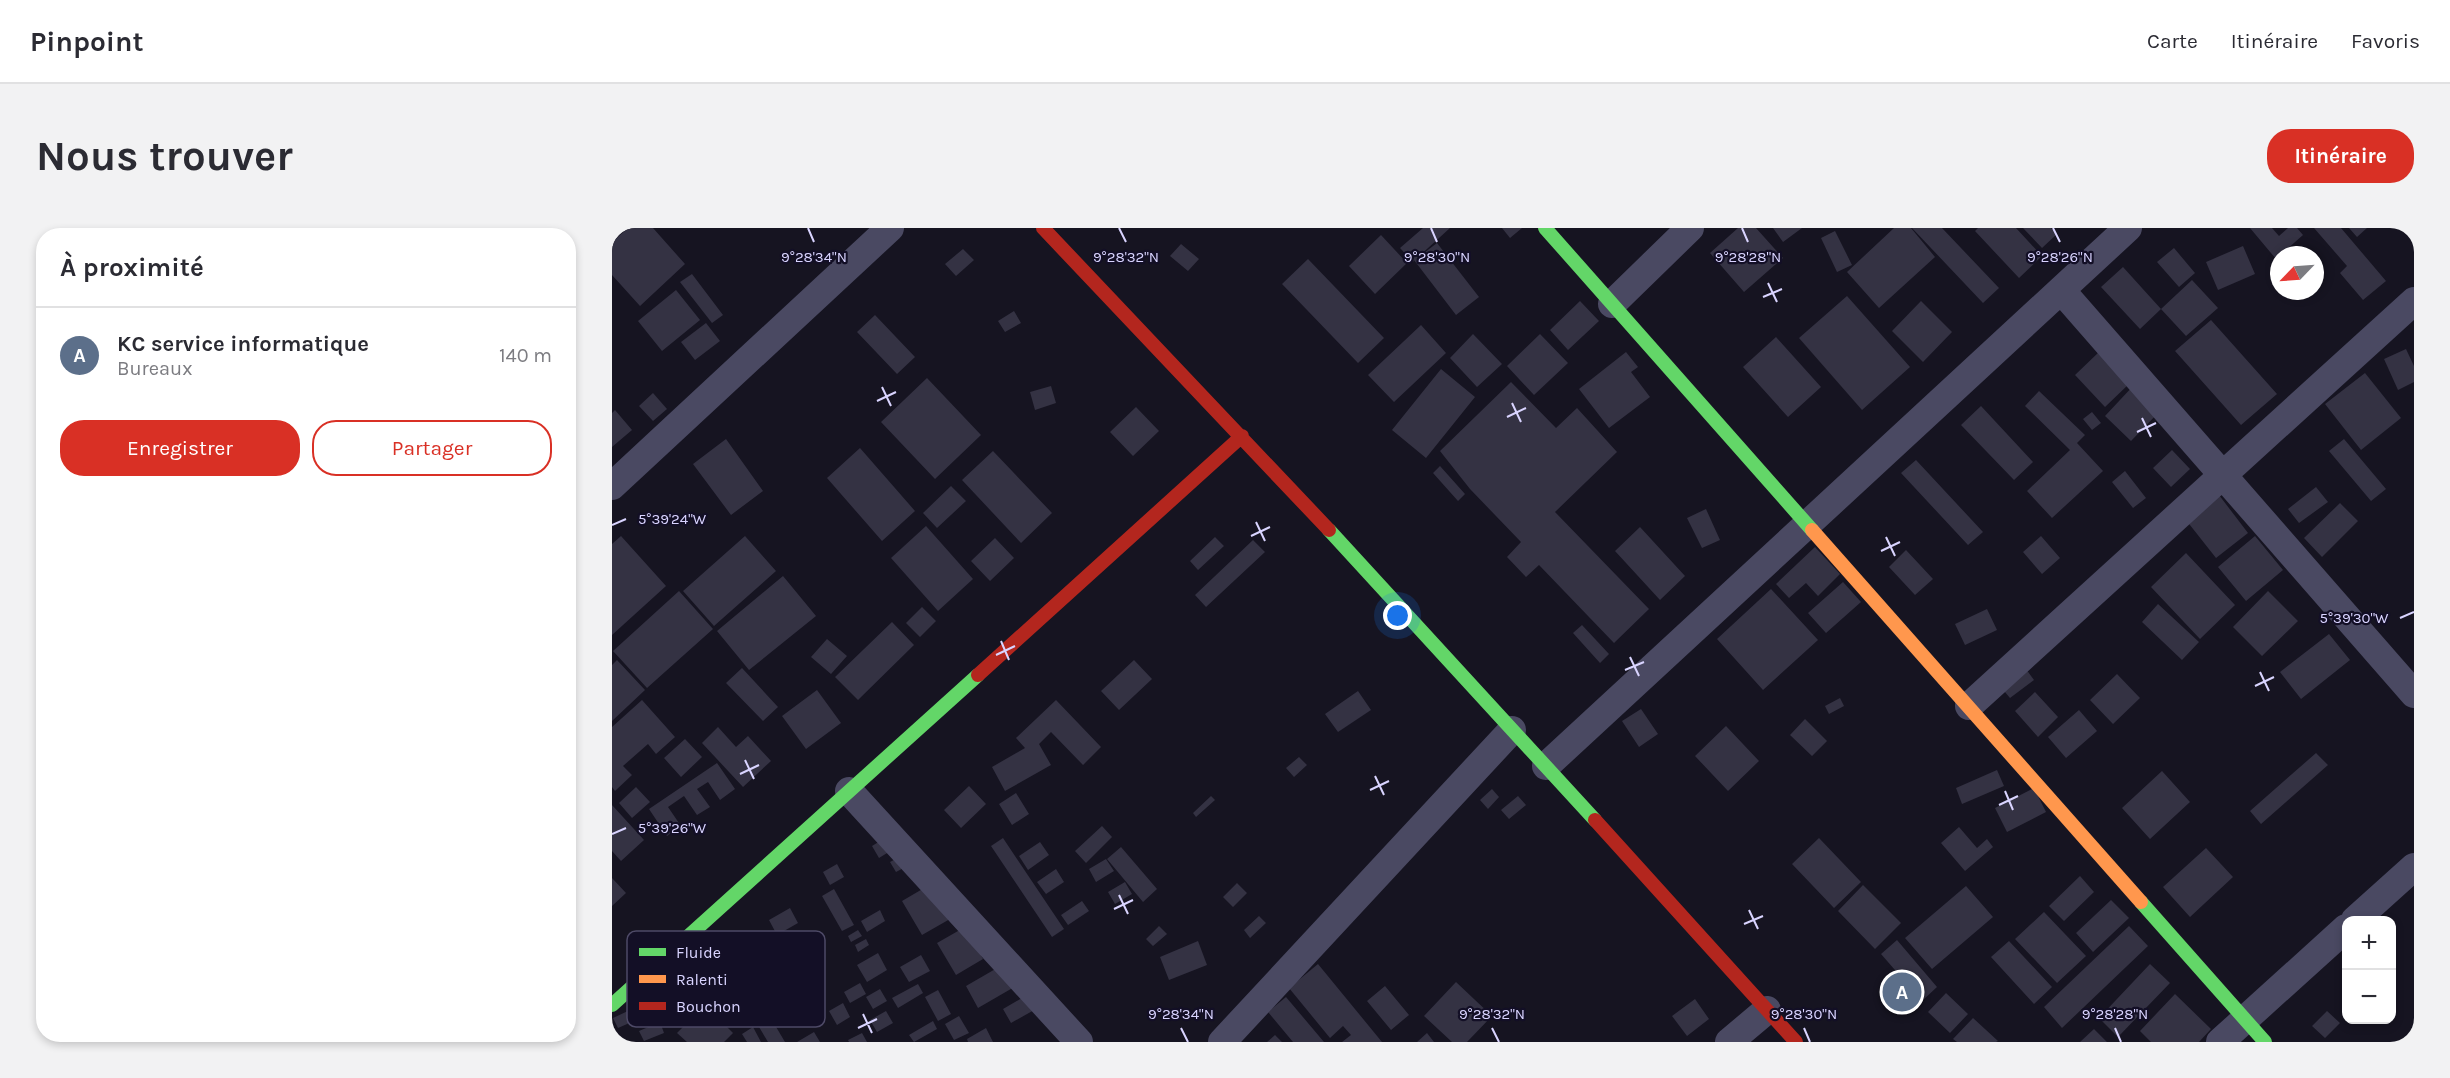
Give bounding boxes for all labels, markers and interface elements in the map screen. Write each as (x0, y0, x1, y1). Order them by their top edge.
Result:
text: Pinpoint (30, 25, 143, 58)
text: Carte (2147, 29, 2198, 53)
text: Itinéraire (2231, 29, 2318, 53)
text: Favoris (2351, 29, 2420, 53)
button: Itinéraire (2267, 129, 2414, 183)
text: Nous trouver (36, 131, 293, 181)
north arrow (2270, 246, 2324, 300)
text: 9°28'34"N (781, 248, 847, 266)
text: 9°28'32"N (1093, 248, 1159, 266)
text: 9°28'30"N (1404, 248, 1470, 266)
text: 9°28'28"N (1715, 248, 1781, 266)
text: 9°28'26"N (2027, 248, 2093, 266)
text: À proximité (60, 252, 204, 283)
text: KC service informatique (117, 331, 369, 357)
text: A (73, 344, 86, 367)
text: 140 m (499, 344, 552, 367)
text: Bureaux (117, 357, 192, 380)
button: Enregistrer (60, 420, 300, 476)
button: Partager (312, 420, 552, 476)
text: 5°39'24"W (638, 510, 707, 528)
your location (1383, 601, 1412, 630)
text: 5°39'30"W (2320, 609, 2389, 627)
text: 5°39'26"W (638, 819, 707, 837)
map controls (2342, 916, 2396, 1024)
button: + (2342, 916, 2396, 970)
legend (627, 931, 825, 1027)
text: Fluide (676, 943, 721, 962)
text: Ralenti (676, 970, 728, 989)
pin: A (1882, 970, 1922, 1014)
button: − (2342, 970, 2396, 1024)
text: Bouchon (676, 997, 741, 1016)
text: 9°28'34"N (1148, 1005, 1214, 1023)
text: 9°28'32"N (1459, 1005, 1525, 1023)
text: 9°28'30"N (1771, 1005, 1837, 1023)
text: 9°28'28"N (2082, 1005, 2148, 1023)

